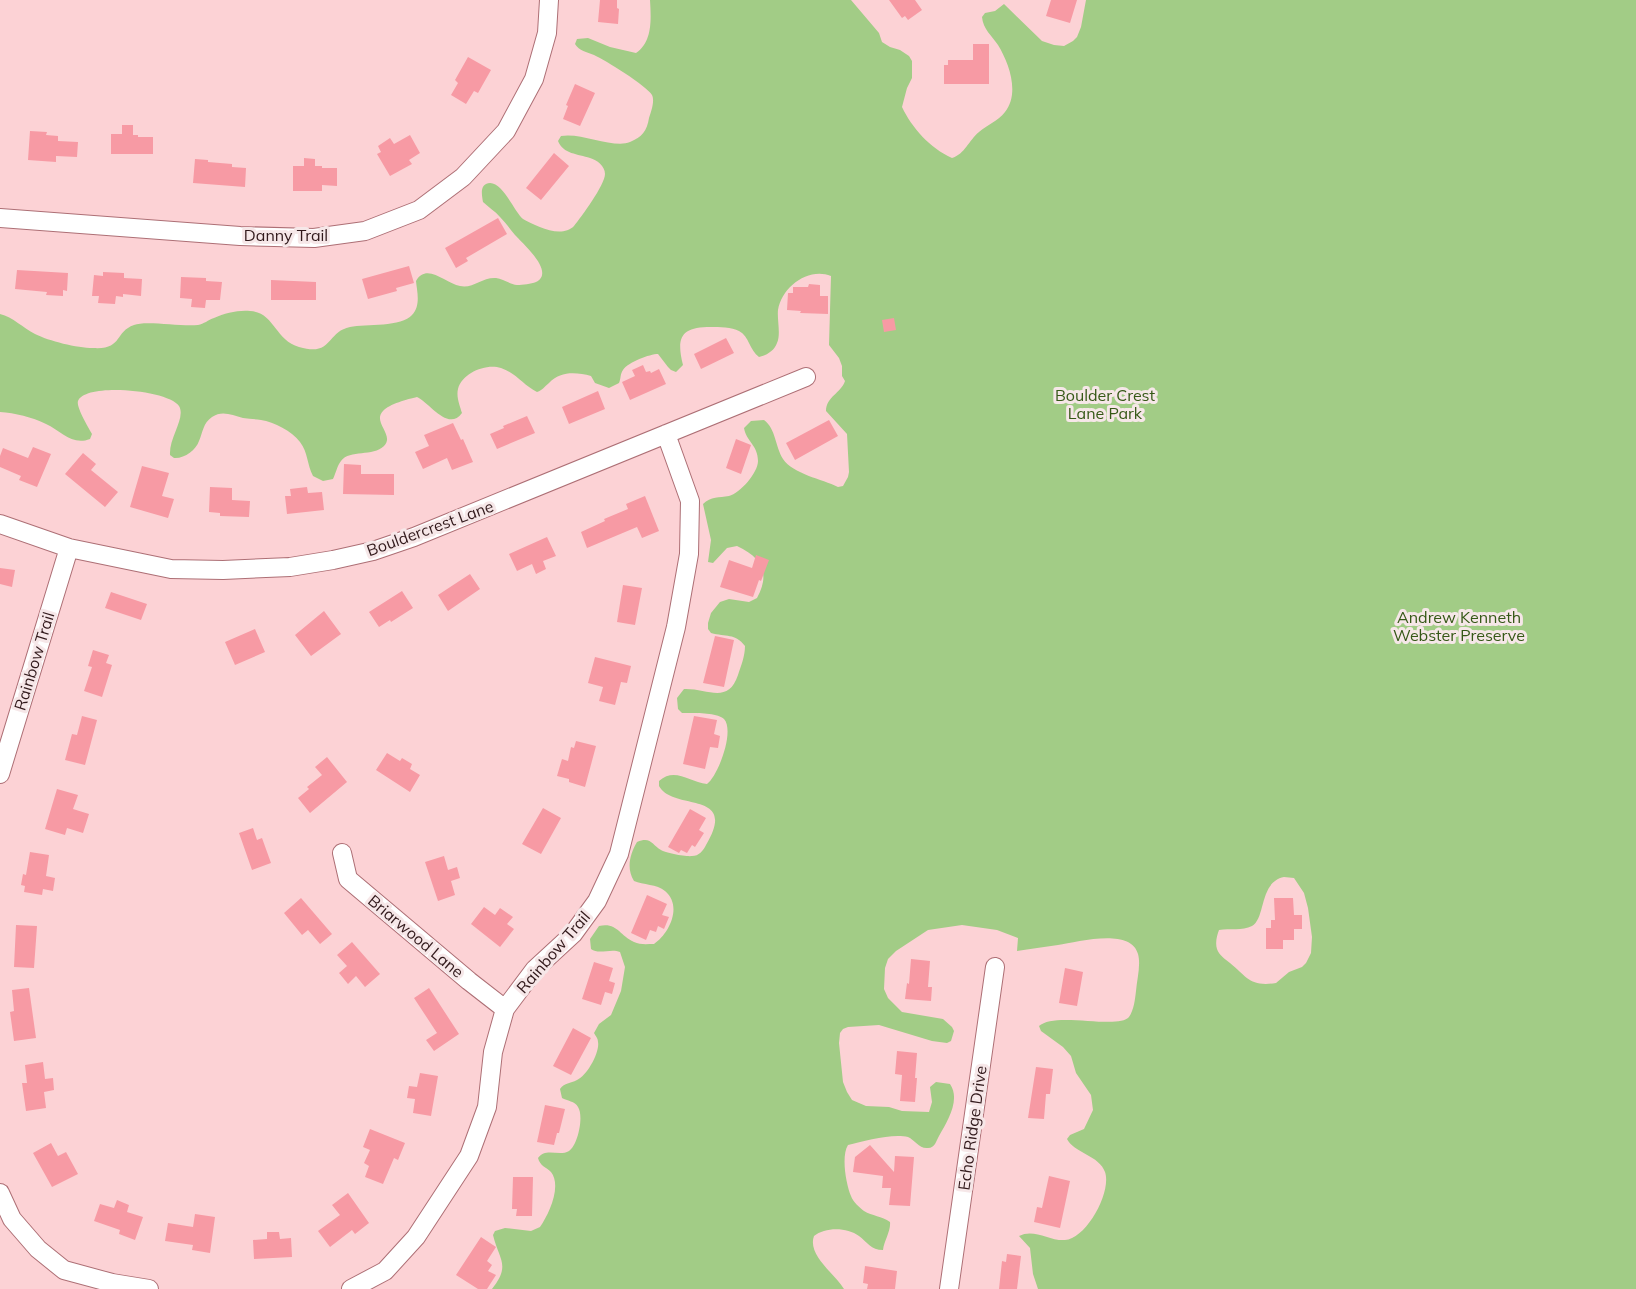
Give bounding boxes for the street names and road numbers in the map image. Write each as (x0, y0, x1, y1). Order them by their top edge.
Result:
street label: Danny Trail (244, 225, 328, 245)
street label: Bouldercrest Lane (364, 496, 496, 560)
street label: Rainbow Trail (10, 609, 58, 713)
street label: Briarwood Lane (364, 890, 468, 982)
street label: Rainbow Trail (512, 907, 594, 997)
street label: Echo Ridge Drive (953, 1064, 991, 1192)

